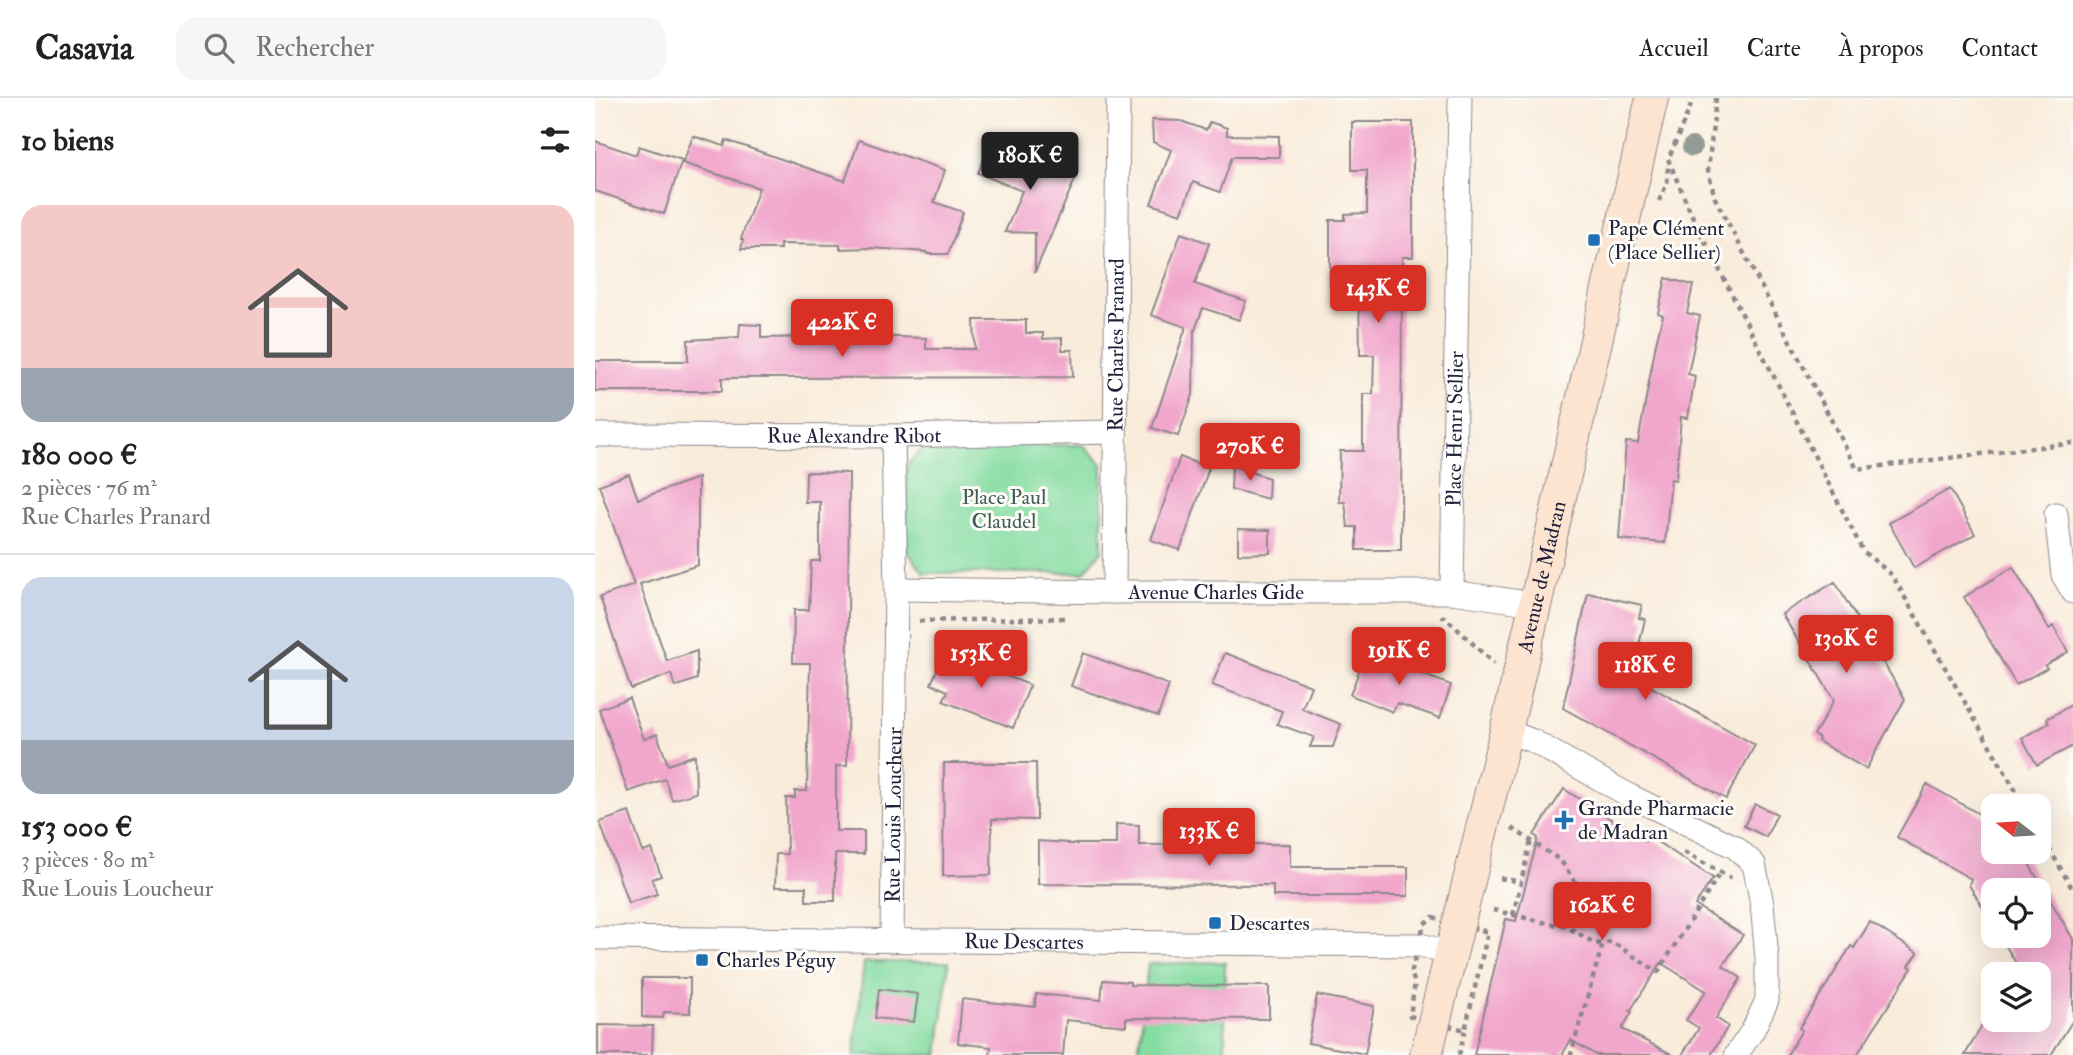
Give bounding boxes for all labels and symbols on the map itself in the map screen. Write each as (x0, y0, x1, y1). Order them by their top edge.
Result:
pin: 180K € (973, 132, 1087, 192)
place label: Pape Clément (Place Sellier) (1608, 215, 1724, 266)
marker: Pape Clément (Place Sellier) (1586, 232, 1602, 248)
street label: Rue Charles Pranard (1102, 257, 1131, 432)
pin: 143K € (1321, 266, 1435, 325)
pin: 422K € (785, 300, 899, 359)
street label: Place Henri Sellier (1440, 351, 1470, 507)
street label: Rue Alexandre Ribot (767, 422, 942, 450)
pin: 270K € (1193, 424, 1307, 483)
park label: Place Paul Claudel (962, 484, 1047, 535)
street label: Avenue de Madran (1511, 498, 1573, 657)
street label: Avenue Charles Gide (1127, 579, 1304, 606)
pin: 130K € (1789, 616, 1903, 675)
pin: 191K € (1342, 628, 1456, 687)
pin: 153K € (924, 630, 1038, 690)
pin: 118K € (1588, 642, 1702, 702)
street label: Rue Louis Loucheur (879, 727, 908, 903)
north arrow (1981, 794, 2051, 864)
place label: Grande Pharmacie de Madran (1578, 795, 1734, 846)
pin: 133K € (1152, 808, 1266, 868)
marker: Grande Pharmacie de Madran (1556, 812, 1572, 828)
pin: 162K € (1545, 882, 1659, 942)
place label: Descartes (1229, 910, 1310, 937)
marker: Descartes (1207, 915, 1223, 931)
street label: Rue Descartes (964, 928, 1084, 956)
place label: Charles Péguy (716, 947, 836, 974)
marker: Charles Péguy (694, 952, 710, 968)

